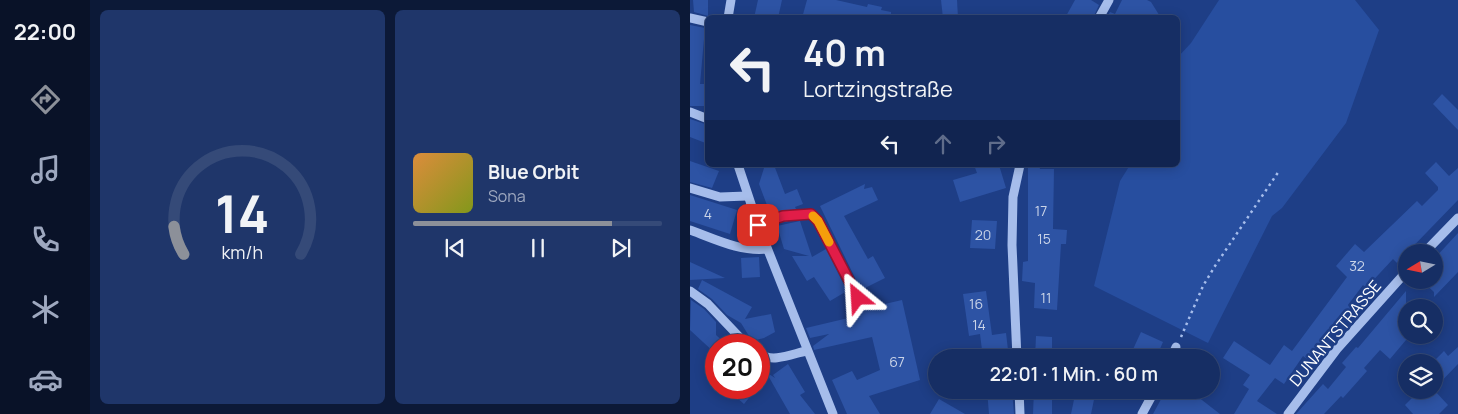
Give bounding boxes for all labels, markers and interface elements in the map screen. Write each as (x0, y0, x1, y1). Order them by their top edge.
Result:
text: 22:00 (14, 17, 76, 47)
text: 40 m (803, 29, 886, 77)
icon: left (720, 35, 785, 100)
text: Lortzingstraße (803, 74, 953, 104)
icon: directions (28, 82, 63, 117)
icon: left (876, 130, 904, 158)
icon: ahead (929, 130, 957, 158)
icon: right (982, 130, 1010, 158)
icon: music (28, 152, 63, 187)
text: Blue Orbit (488, 159, 580, 185)
text: 14 (215, 178, 270, 249)
text: Sona (488, 185, 526, 207)
house number: 17 (1035, 201, 1047, 220)
house number: 4 (704, 204, 712, 223)
pin (737, 204, 779, 246)
icon: arrive (744, 211, 772, 239)
icon: phone (28, 222, 63, 257)
house number: 20 (975, 225, 991, 244)
house number: 15 (1037, 229, 1051, 248)
icon: previous (441, 234, 469, 262)
icon: pause (524, 234, 552, 262)
icon: next (607, 234, 635, 262)
text: km/h (222, 240, 263, 264)
north arrow (1398, 244, 1442, 289)
map controls (1398, 244, 1443, 399)
house number: 32 (1349, 256, 1365, 275)
position arrow (831, 271, 883, 323)
street label: DUNANTSTRASSE (1284, 275, 1386, 391)
house number: 11 (1041, 288, 1051, 307)
icon: climate (28, 292, 63, 327)
house number: 16 (969, 294, 983, 313)
button: search (1398, 299, 1443, 344)
house number: 14 (972, 315, 986, 334)
speed limit sign: 20 (705, 334, 770, 399)
house number: 67 (889, 352, 905, 371)
button: layers (1398, 354, 1443, 399)
text: 22:01 · 1 Min. · 60 m (990, 361, 1158, 387)
icon: car (28, 362, 63, 397)

